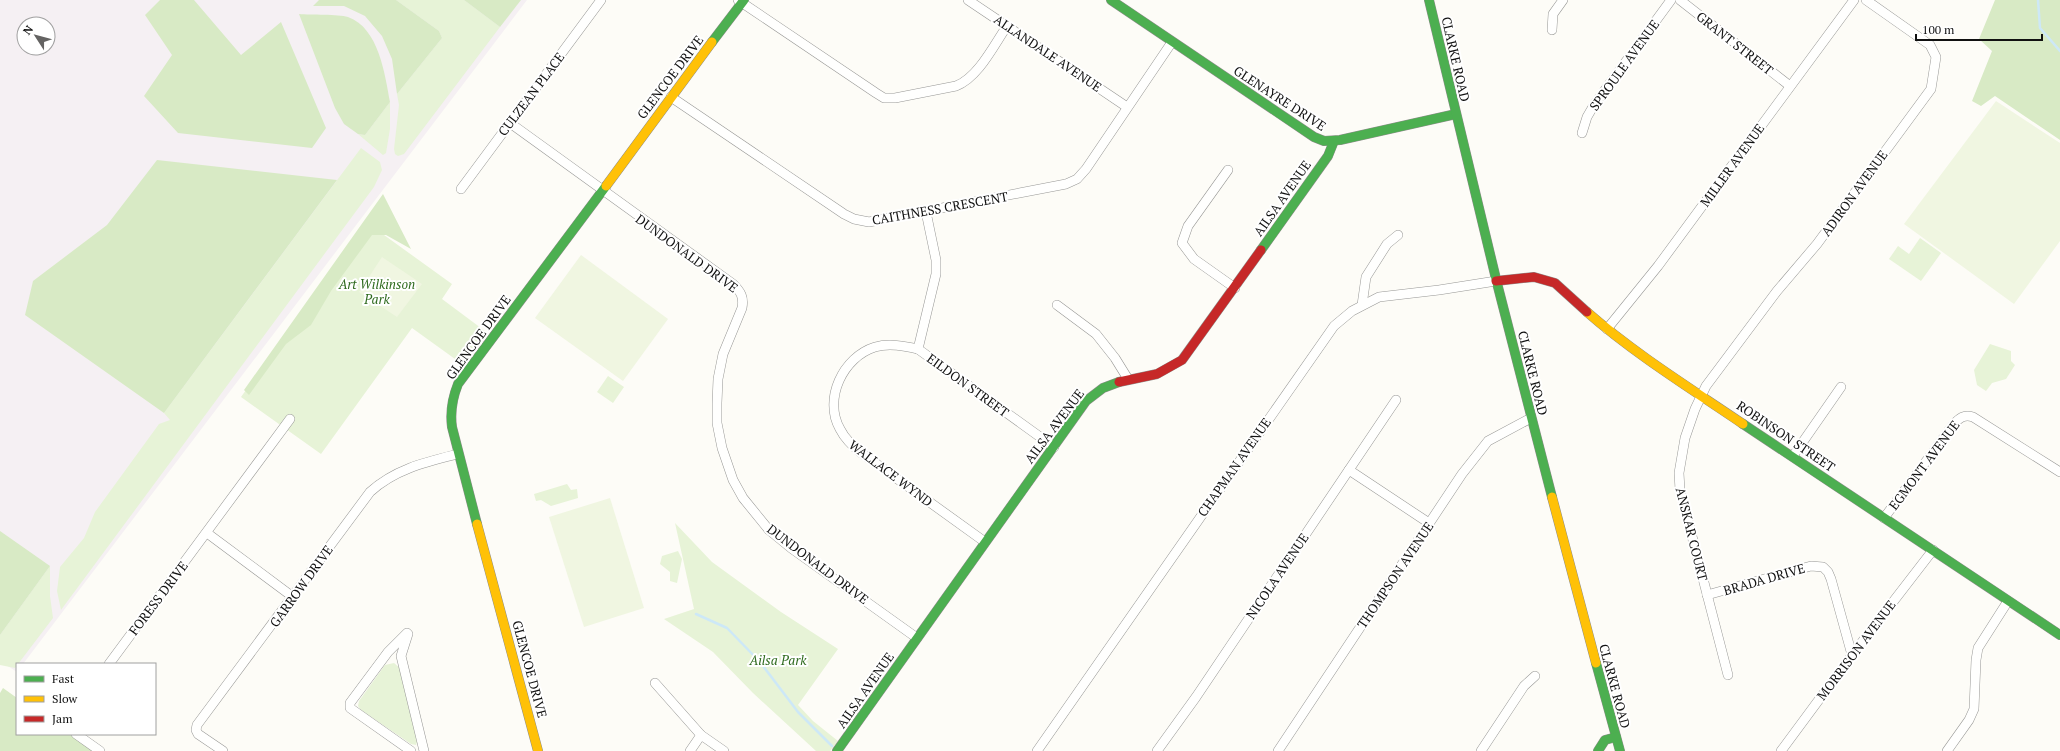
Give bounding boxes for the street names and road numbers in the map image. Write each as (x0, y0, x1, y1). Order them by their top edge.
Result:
street label: GRANT STREET (1693, 7, 1777, 79)
street label: ALLANDALE AVENUE (991, 10, 1105, 96)
street label: CLARKE ROAD (1437, 15, 1475, 103)
street label: SPROULE AVENUE (1585, 16, 1663, 114)
street label: GLENCOE DRIVE (633, 32, 707, 122)
street label: CULZEAN PLACE (494, 49, 568, 139)
street label: GLENAYRE DRIVE (1230, 61, 1330, 135)
street label: MILLER AVENUE (1696, 120, 1768, 210)
street label: ADIRON AVENUE (1817, 146, 1891, 240)
street label: AILSA AVENUE (1249, 156, 1315, 240)
street label: CAITHNESS CRESCENT (871, 187, 1009, 229)
street label: DUNDONALD DRIVE (632, 210, 742, 296)
street label: GLENCOE DRIVE (441, 291, 515, 383)
street label: CLARKE ROAD (1514, 329, 1552, 417)
street label: EILDON STREET (923, 349, 1013, 421)
street label: AILSA AVENUE (1020, 385, 1088, 467)
street label: ROBINSON STREET (1733, 396, 1839, 476)
street label: CHAPMAN AVENUE (1193, 414, 1275, 520)
street label: EGMONT AVENUE (1884, 417, 1964, 513)
street label: WALLACE WYND (845, 436, 937, 510)
street label: ANSKAR COURT (1672, 485, 1712, 583)
street label: THOMPSON AVENUE (1353, 518, 1437, 632)
street label: DUNDONALD DRIVE (764, 520, 872, 608)
street label: NICOLA AVENUE (1242, 529, 1312, 623)
street label: GARROW DRIVE (265, 541, 337, 631)
street label: FORESS DRIVE (124, 557, 192, 639)
street label: BRADA DRIVE (1721, 559, 1807, 599)
street label: MORRISON AVENUE (1812, 596, 1900, 704)
street label: GLENCOE DRIVE (508, 618, 552, 720)
street label: CLARKE ROAD (1595, 642, 1635, 730)
street label: AILSA AVENUE (832, 648, 898, 732)

